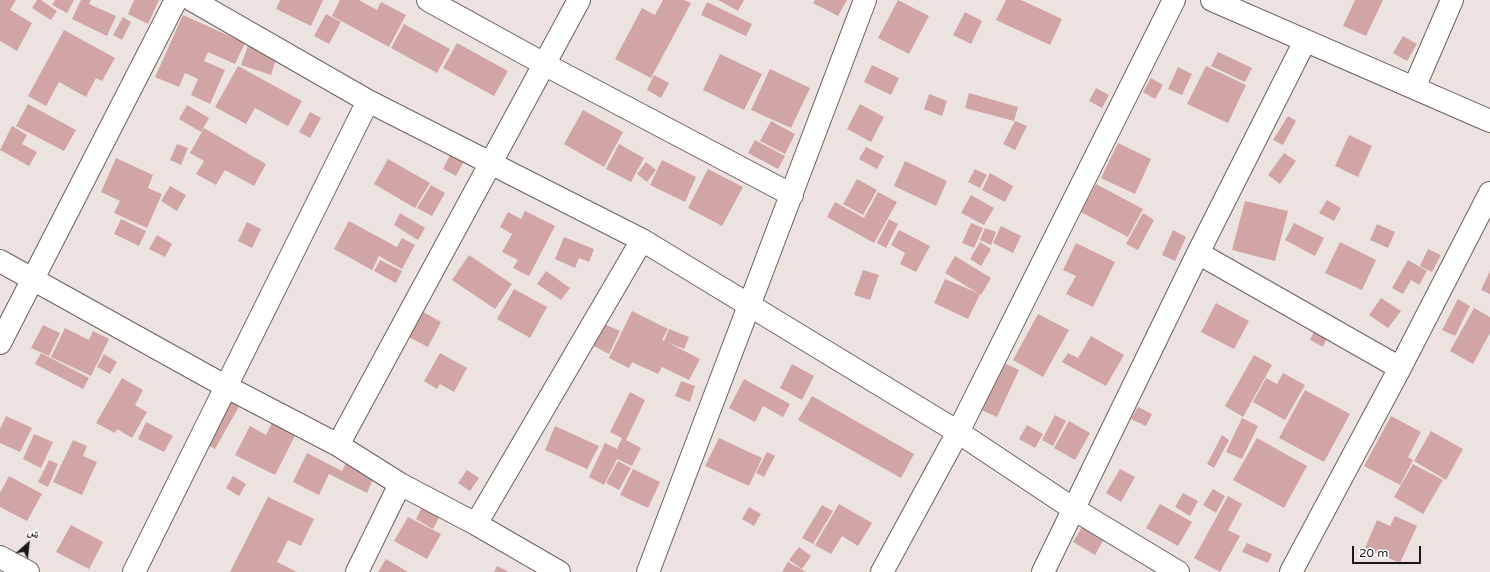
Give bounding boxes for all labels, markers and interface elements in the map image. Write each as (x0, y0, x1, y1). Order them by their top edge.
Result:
north arrow (8, 524, 48, 564)
text: ش (26, 524, 42, 541)
scale bar (1354, 538, 1423, 564)
text: 20 m (1359, 546, 1388, 560)

